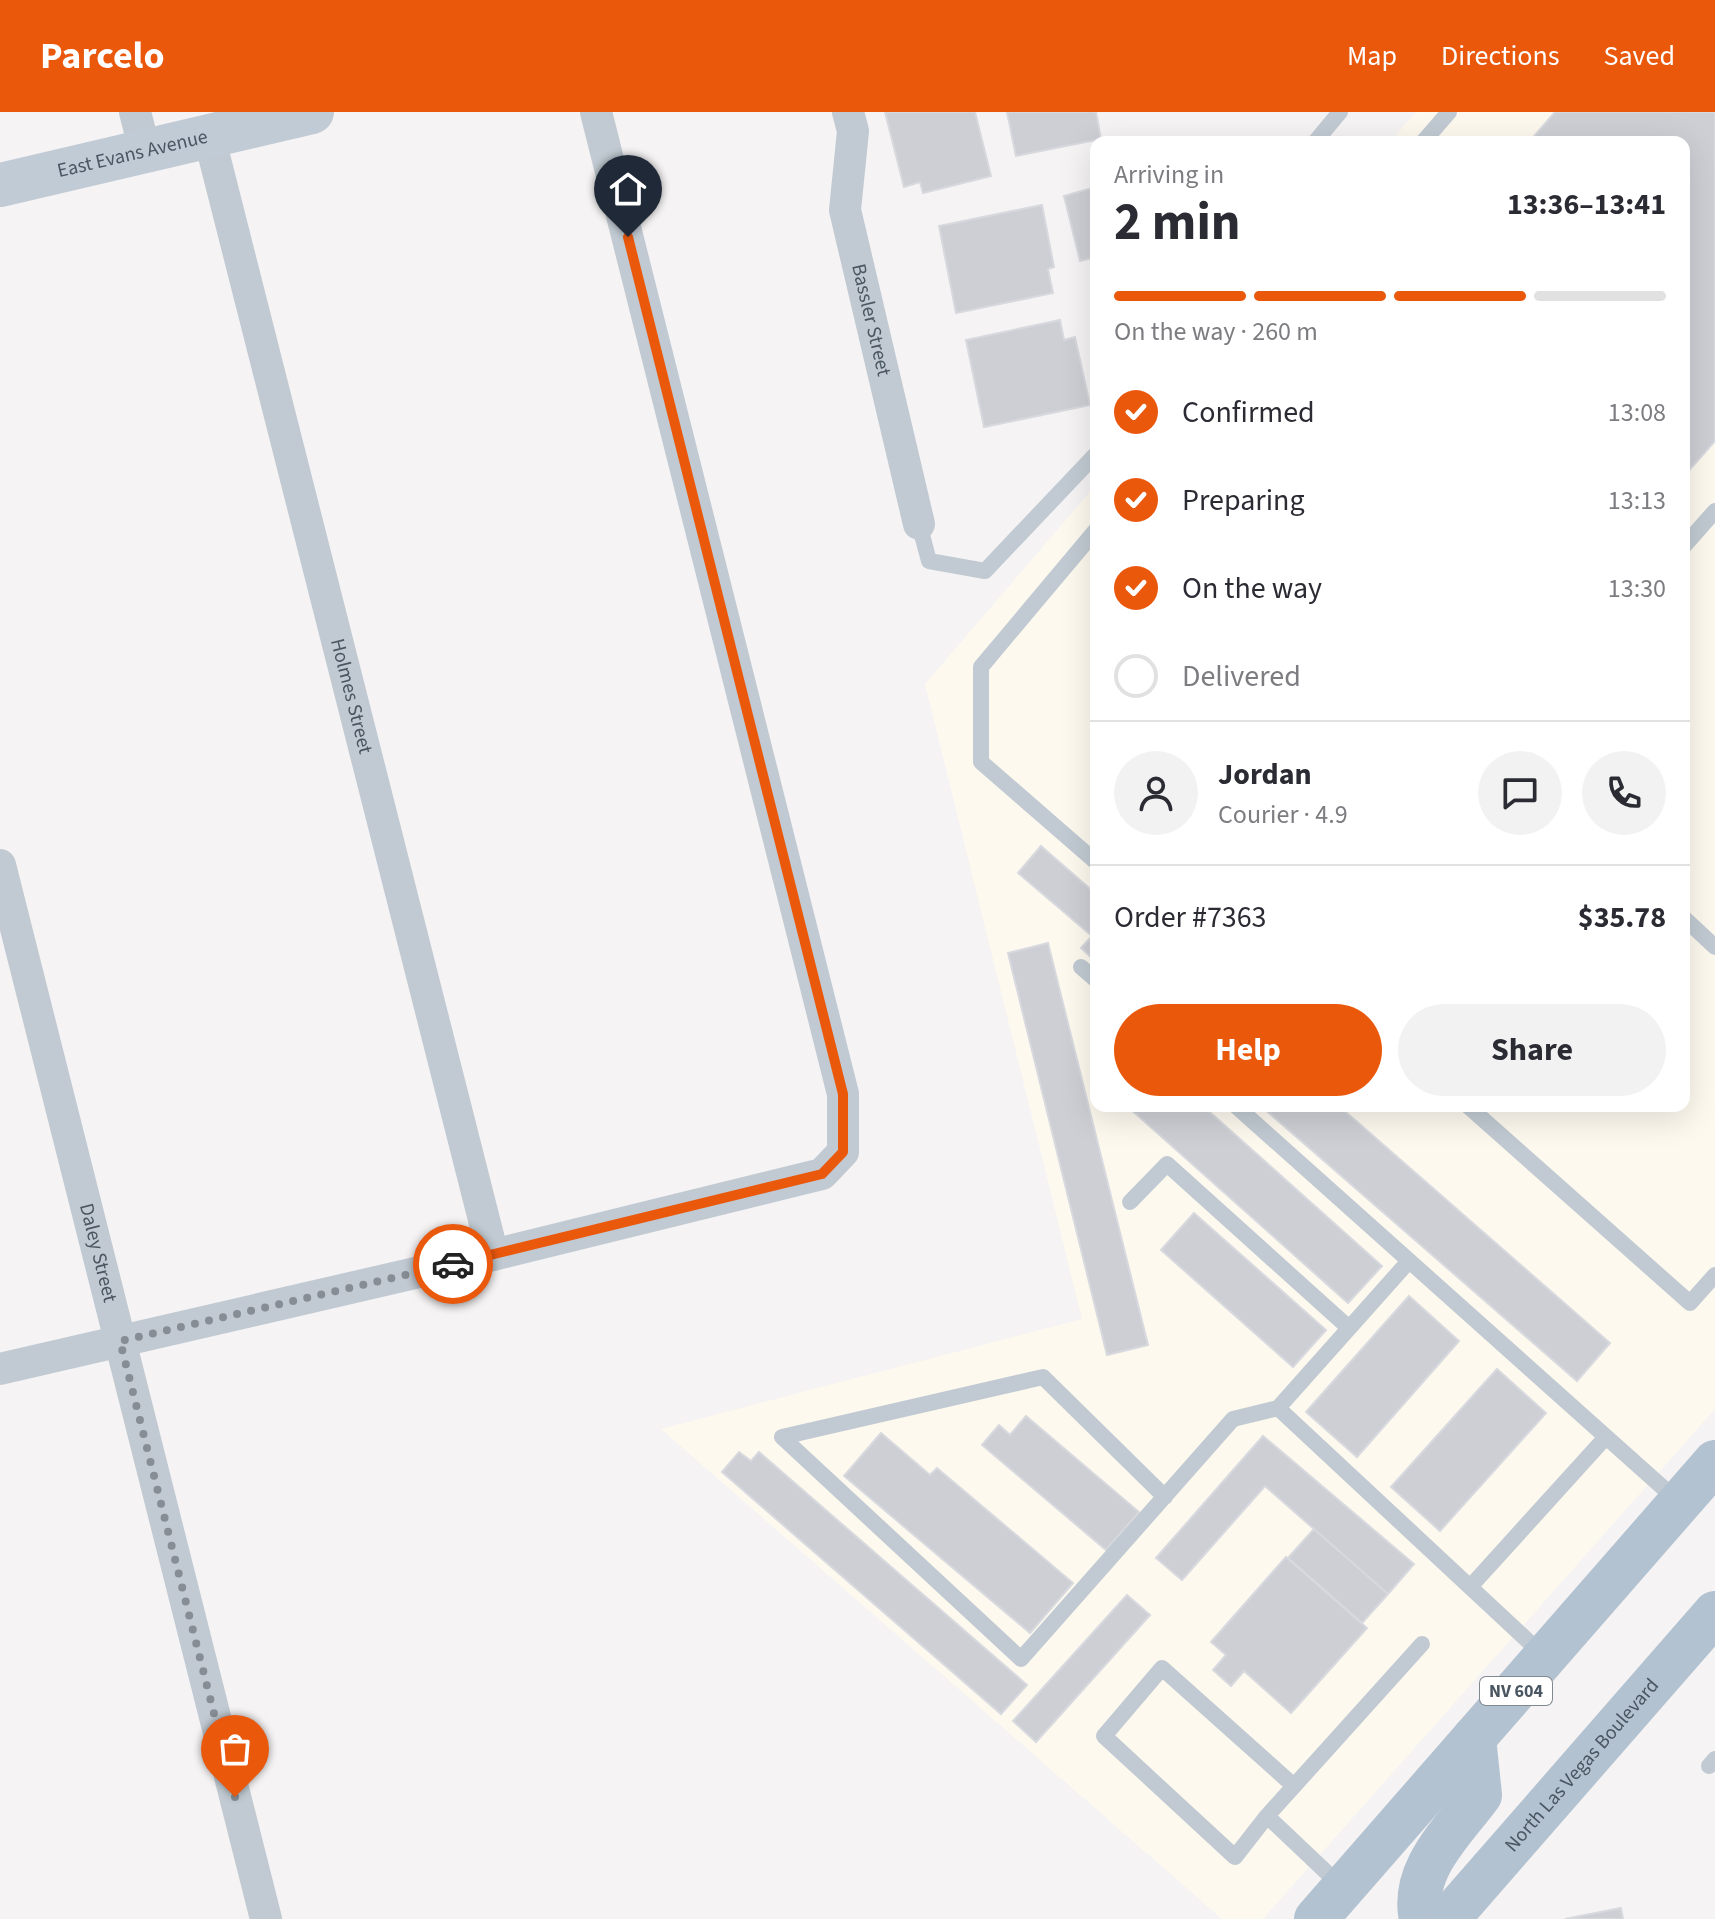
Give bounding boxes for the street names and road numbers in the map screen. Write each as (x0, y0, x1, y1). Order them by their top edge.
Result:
street label: East Evans Avenue (54, 123, 211, 185)
street label: Bassler Street (844, 261, 898, 379)
street label: Holmes Street (323, 636, 379, 757)
street label: Daley Street (72, 1200, 124, 1305)
street label: North Las Vegas Boulevard (1499, 1672, 1666, 1858)
road number: NV 604 (1480, 1677, 1552, 1705)

